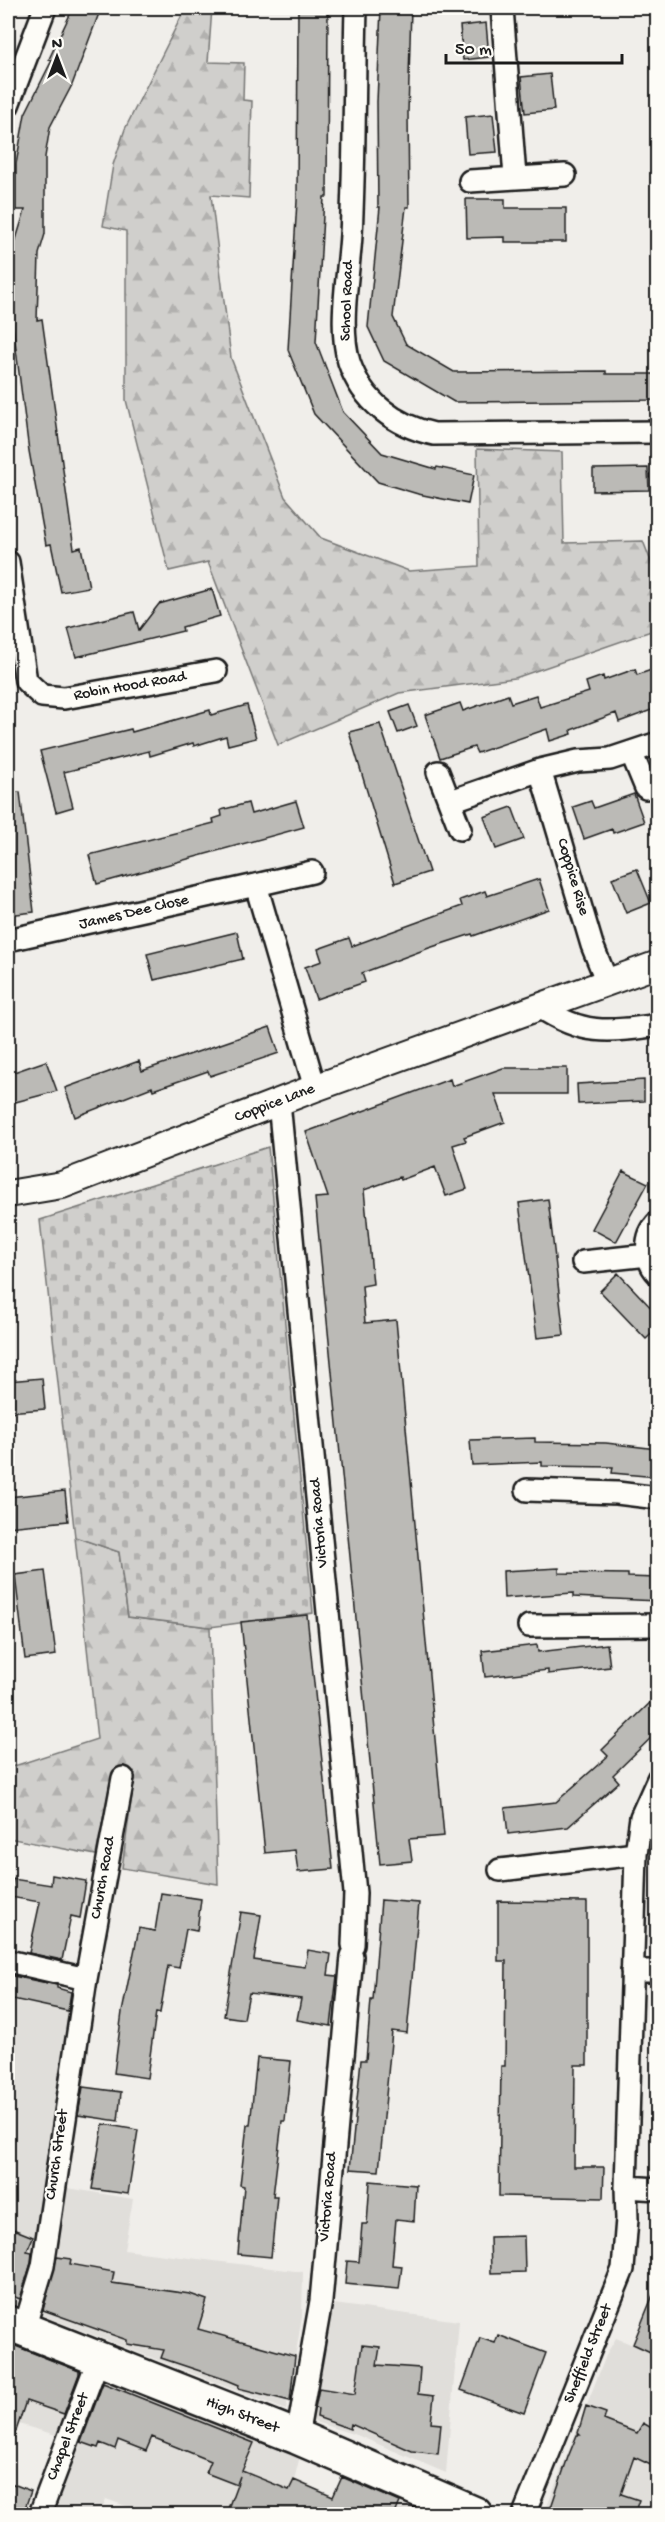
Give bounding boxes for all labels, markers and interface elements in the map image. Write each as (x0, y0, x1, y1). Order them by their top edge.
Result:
north arrow (27, 27, 87, 87)
scale bar (446, 27, 622, 65)
text: N (52, 36, 63, 55)
text: 50 m (455, 40, 492, 61)
street label: School Road (337, 259, 359, 341)
street label: Robin Hood Road (72, 667, 189, 706)
street label: Coppice Rise (551, 836, 593, 919)
street label: James Dee Close (77, 891, 191, 935)
street label: Coppice Lane (232, 1080, 318, 1128)
street label: Victoria Road (306, 1476, 333, 1569)
street label: Church Road (87, 1834, 121, 1921)
street label: Church Street (42, 2107, 74, 2201)
street label: Victoria Road (316, 2150, 343, 2243)
street label: Sheffield Street (560, 2300, 618, 2406)
street label: Chapel Street (44, 2389, 95, 2483)
street label: High Street (203, 2393, 283, 2439)

